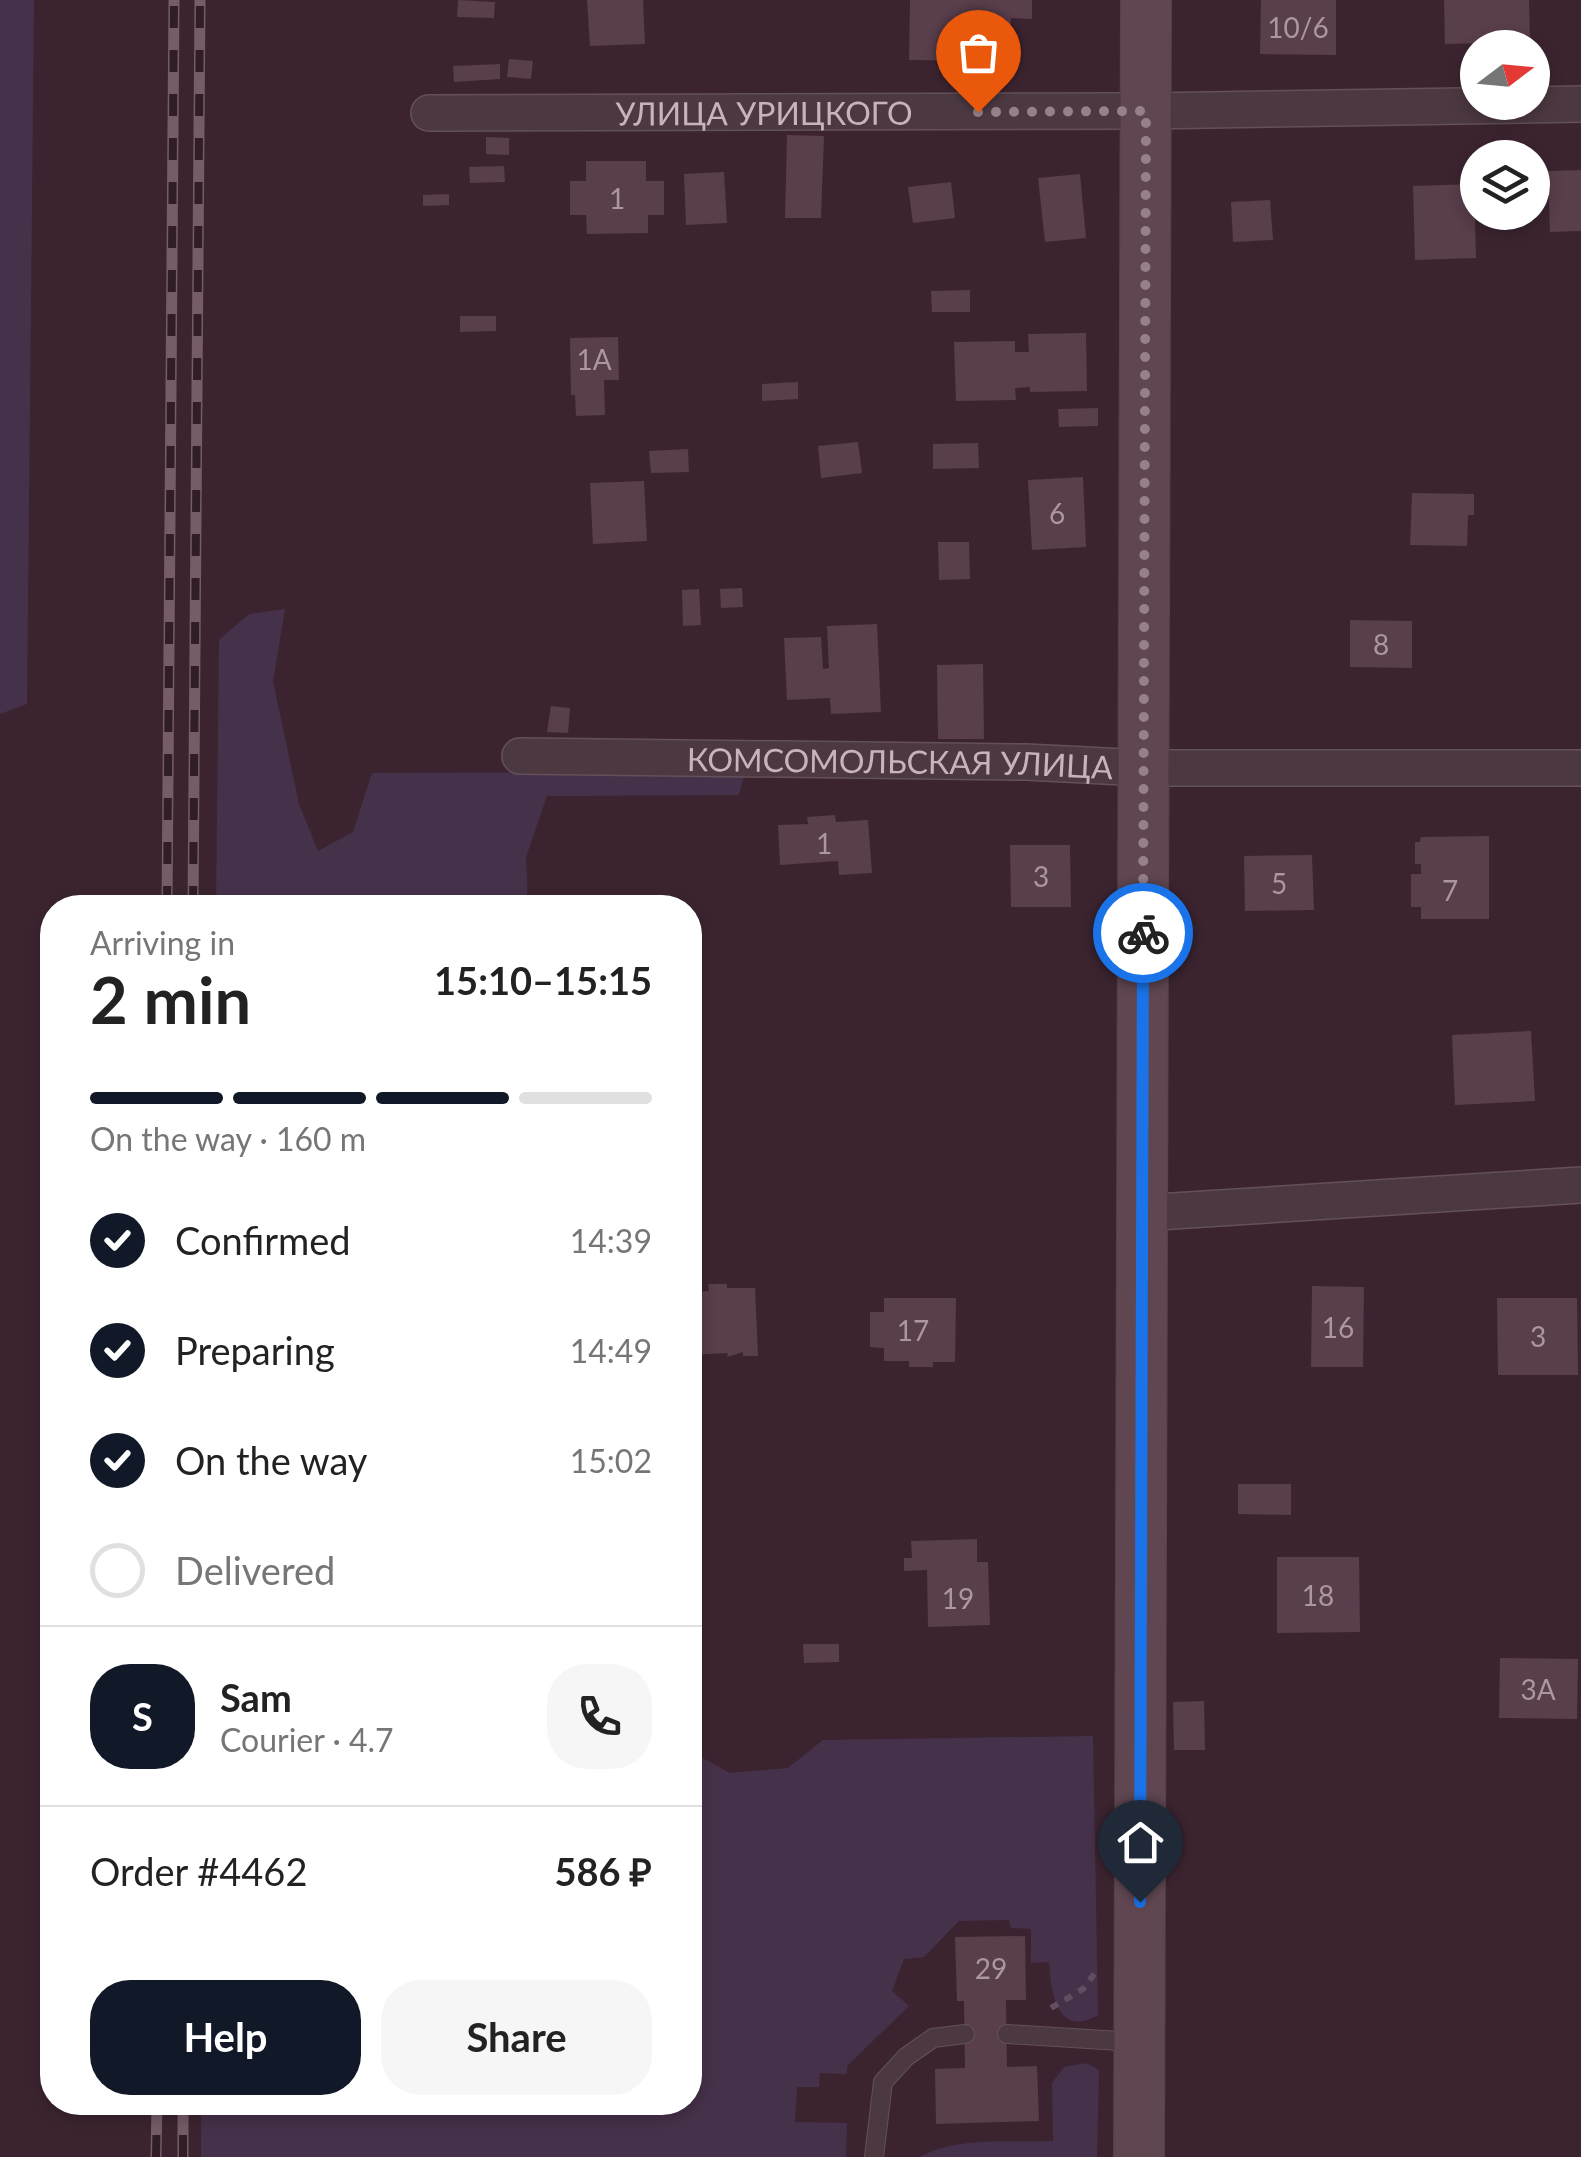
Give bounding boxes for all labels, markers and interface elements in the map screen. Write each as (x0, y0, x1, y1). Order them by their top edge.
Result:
pin (936, 10, 1021, 113)
house number: 10/6 (1267, 10, 1329, 44)
icon: bag (951, 25, 1006, 80)
north arrow (1460, 30, 1550, 120)
map controls (1460, 30, 1550, 230)
street label: УЛИЦА УРИЦКОГО (615, 92, 913, 132)
button: layers (1460, 140, 1550, 230)
house number: 1 (609, 181, 625, 215)
house number: 1А (576, 342, 612, 376)
house number: 6 (1049, 496, 1065, 530)
house number: 8 (1373, 627, 1389, 661)
street label: КОМСОМОЛЬСКАЯ УЛИЦА (687, 738, 1114, 786)
house number: 1 (816, 826, 832, 860)
house number: 3 (1033, 859, 1049, 893)
house number: 5 (1271, 866, 1287, 900)
house number: 7 (1442, 873, 1458, 907)
courier (1093, 883, 1193, 983)
icon: bike (1116, 906, 1171, 961)
text: Arriving in (90, 923, 235, 962)
text: 15:10–15:15 (434, 957, 652, 1003)
text: 2 min (90, 960, 251, 1038)
text: On the way · 160 m (90, 1119, 366, 1158)
icon: check (90, 1213, 145, 1268)
text: Confirmed (175, 1217, 351, 1263)
text: 14:39 (570, 1221, 652, 1260)
house number: 16 (1322, 1310, 1354, 1344)
house number: 17 (897, 1313, 929, 1347)
house number: 3 (1530, 1319, 1546, 1353)
icon: check (90, 1323, 145, 1378)
text: Preparing (175, 1327, 335, 1373)
text: 14:49 (570, 1331, 652, 1370)
icon: check (90, 1433, 145, 1488)
text: On the way (175, 1437, 367, 1483)
text: 15:02 (570, 1441, 652, 1480)
text: Delivered (175, 1547, 335, 1593)
house number: 18 (1302, 1578, 1334, 1612)
house number: 19 (942, 1581, 974, 1615)
button: phone (547, 1664, 652, 1769)
house number: 3А (1520, 1672, 1556, 1706)
text: Sam (220, 1674, 292, 1720)
text: S (132, 1693, 153, 1739)
text: Courier · 4.7 (220, 1720, 394, 1759)
pin (1098, 1800, 1183, 1903)
icon: home (1113, 1815, 1168, 1870)
text: Order #4462 (90, 1848, 307, 1894)
text: 586 ₽ (555, 1848, 652, 1894)
house number: 29 (975, 1951, 1007, 1985)
button: Help (90, 1980, 361, 2095)
button: Share (381, 1980, 652, 2095)

